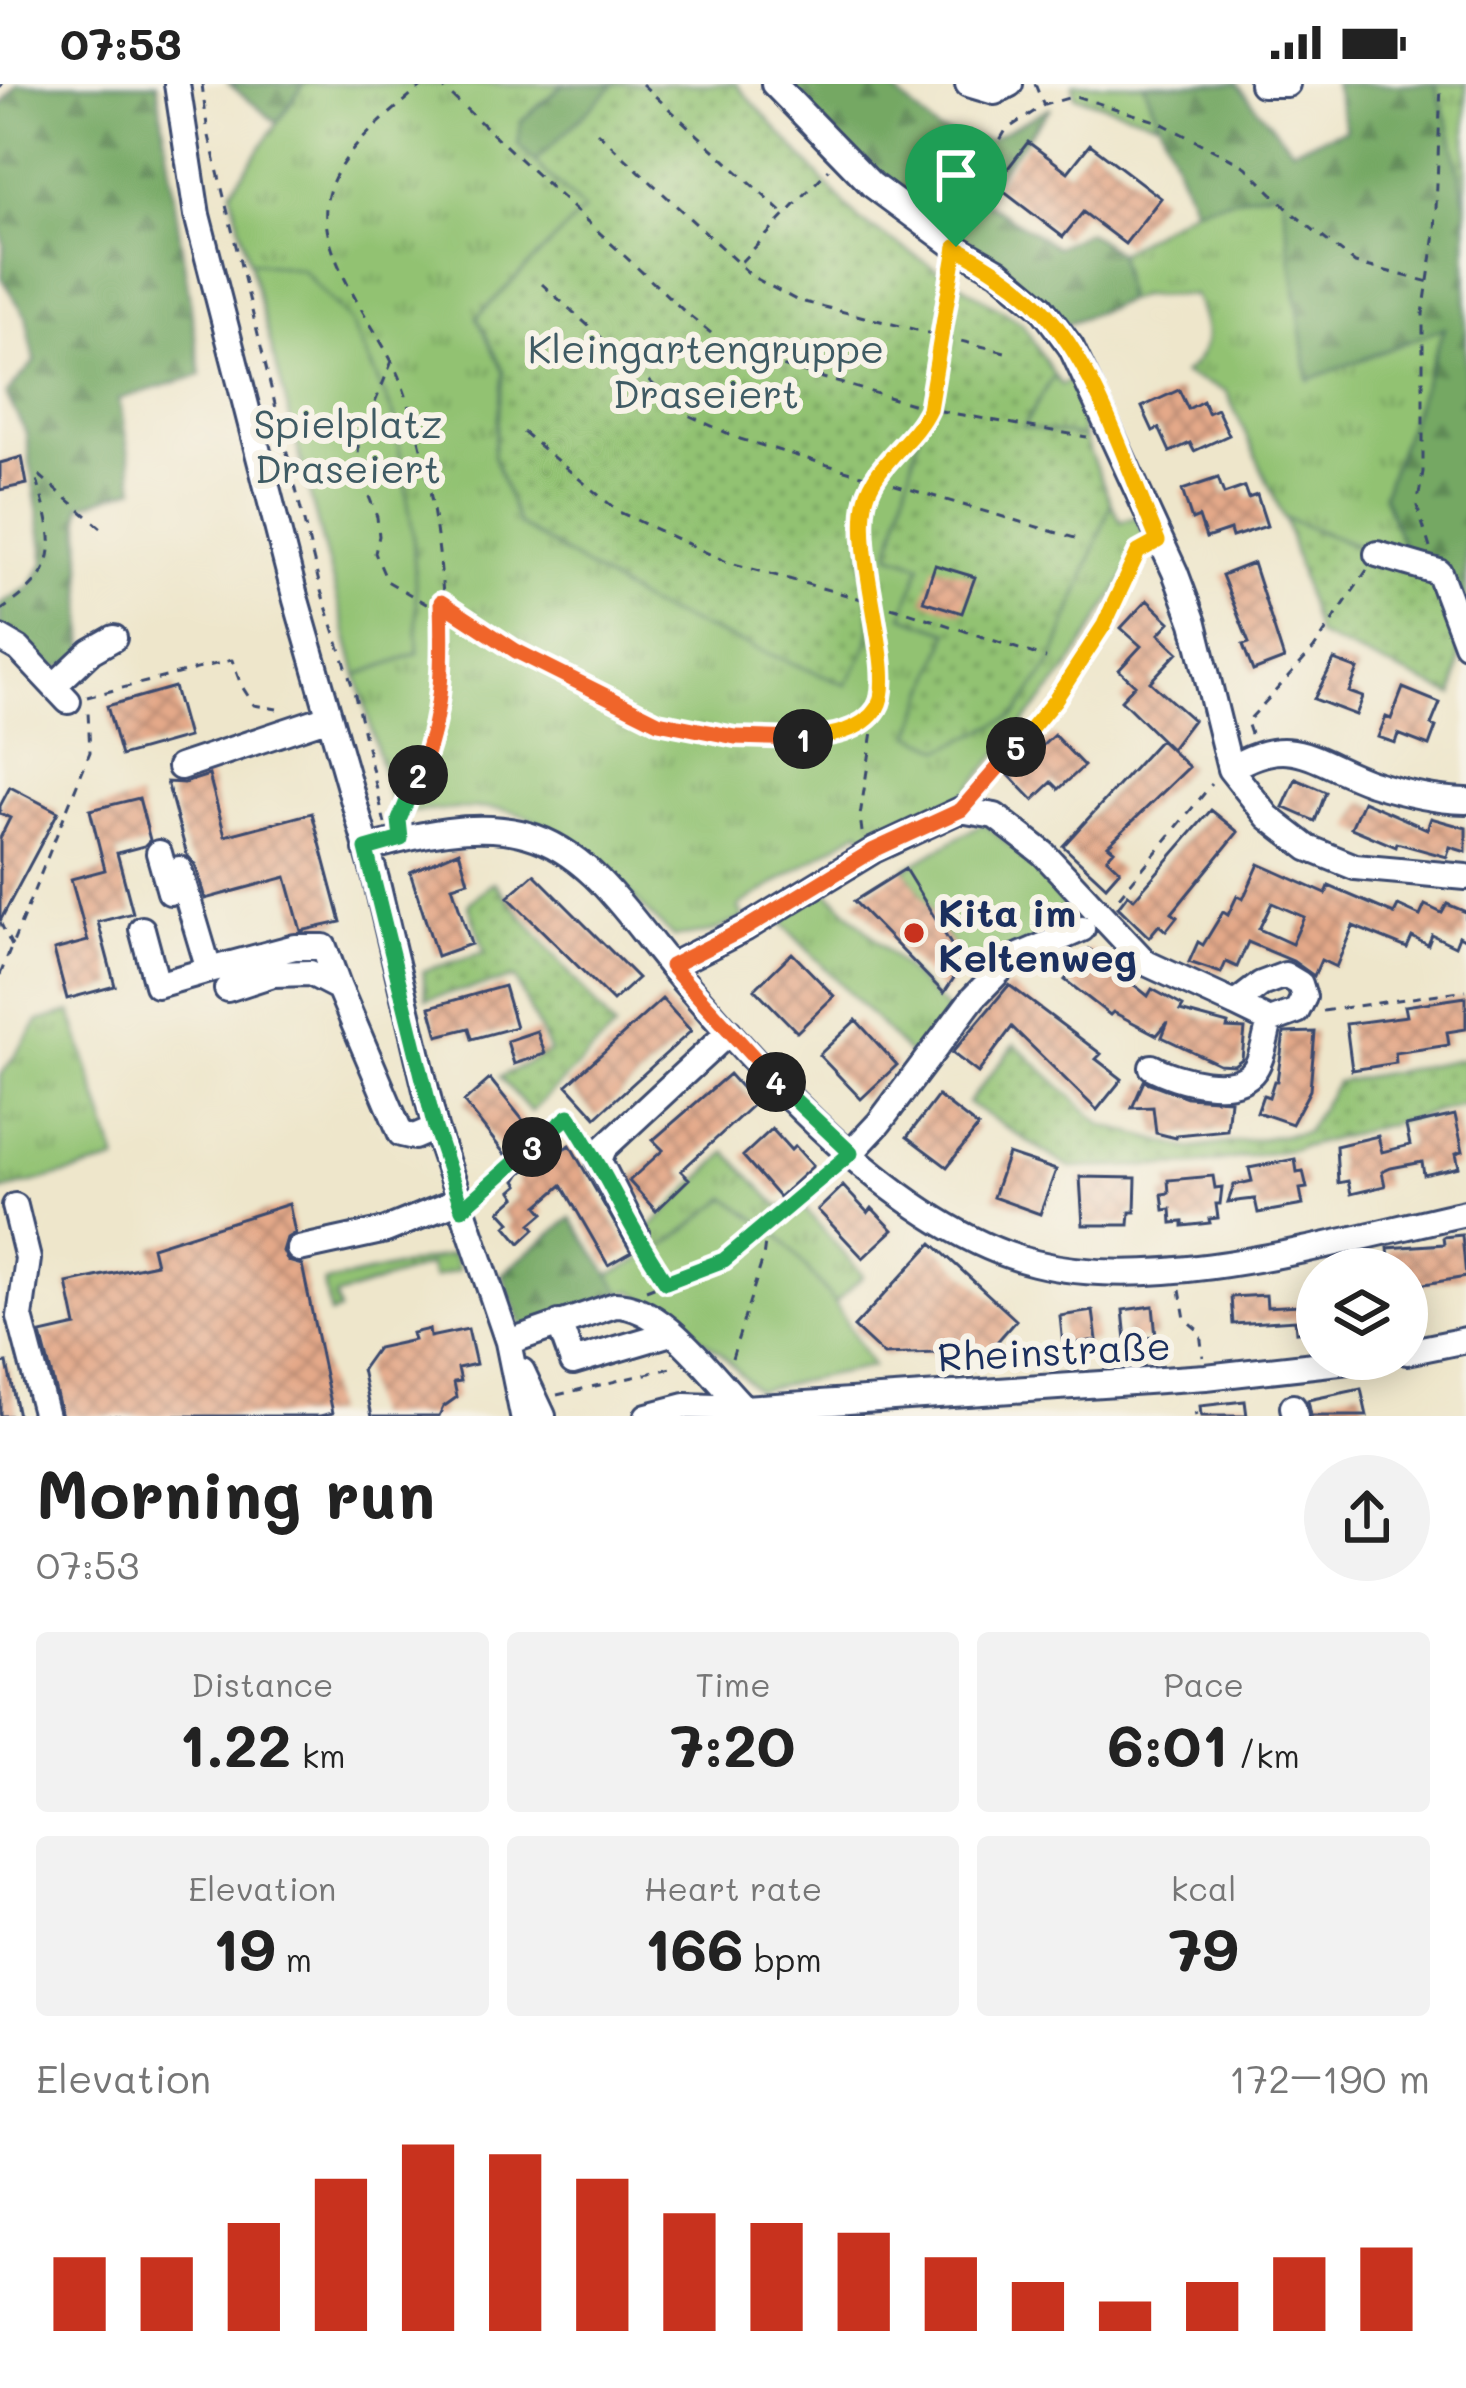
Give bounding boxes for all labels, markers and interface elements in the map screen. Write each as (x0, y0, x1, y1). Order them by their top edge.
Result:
text: 07:53 (60, 13, 182, 71)
pin (905, 124, 1007, 247)
icon: arrive (923, 142, 989, 208)
park label: Kleingartengruppe Draseiert (528, 322, 884, 418)
park label: Spielplatz Draseiert (254, 397, 442, 493)
pin: 1 (773, 709, 833, 769)
text: 1 (796, 717, 810, 760)
pin: 5 (986, 717, 1046, 777)
text: 5 (1006, 725, 1026, 768)
pin: 2 (388, 745, 448, 805)
text: 2 (409, 753, 427, 796)
place label: Kita im Keltenweg (938, 886, 1137, 982)
marker: Kita im Keltenweg (901, 920, 927, 946)
pin: 4 (746, 1052, 806, 1112)
text: 4 (766, 1060, 786, 1103)
pin: 3 (502, 1117, 562, 1177)
text: 3 (522, 1125, 542, 1168)
map controls (1296, 1248, 1428, 1380)
button: layers (1296, 1248, 1428, 1380)
street label: Rheinstraße (936, 1318, 1172, 1382)
text: Morning run (36, 1450, 435, 1536)
button: share (1304, 1455, 1430, 1581)
text: 07:53 (36, 1538, 139, 1589)
text: Distance (191, 1662, 333, 1705)
text: Time (695, 1662, 771, 1705)
text: Pace (1163, 1662, 1244, 1705)
text: 1.22 (179, 1705, 291, 1783)
text: 7:20 (671, 1705, 795, 1783)
text: 6:01 (1108, 1705, 1228, 1783)
text: km (291, 1733, 346, 1776)
text: /km (1228, 1733, 1300, 1776)
text: Elevation (188, 1866, 336, 1909)
text: Heart rate (644, 1866, 822, 1909)
text: kcal (1171, 1866, 1237, 1909)
text: 19 (213, 1909, 275, 1987)
text: 166 (644, 1909, 743, 1987)
text: 79 (1169, 1909, 1238, 1987)
text: m (275, 1937, 312, 1980)
text: bpm (743, 1937, 822, 1980)
text: Elevation (36, 2052, 211, 2103)
text: 172–190 m (1229, 2052, 1430, 2103)

